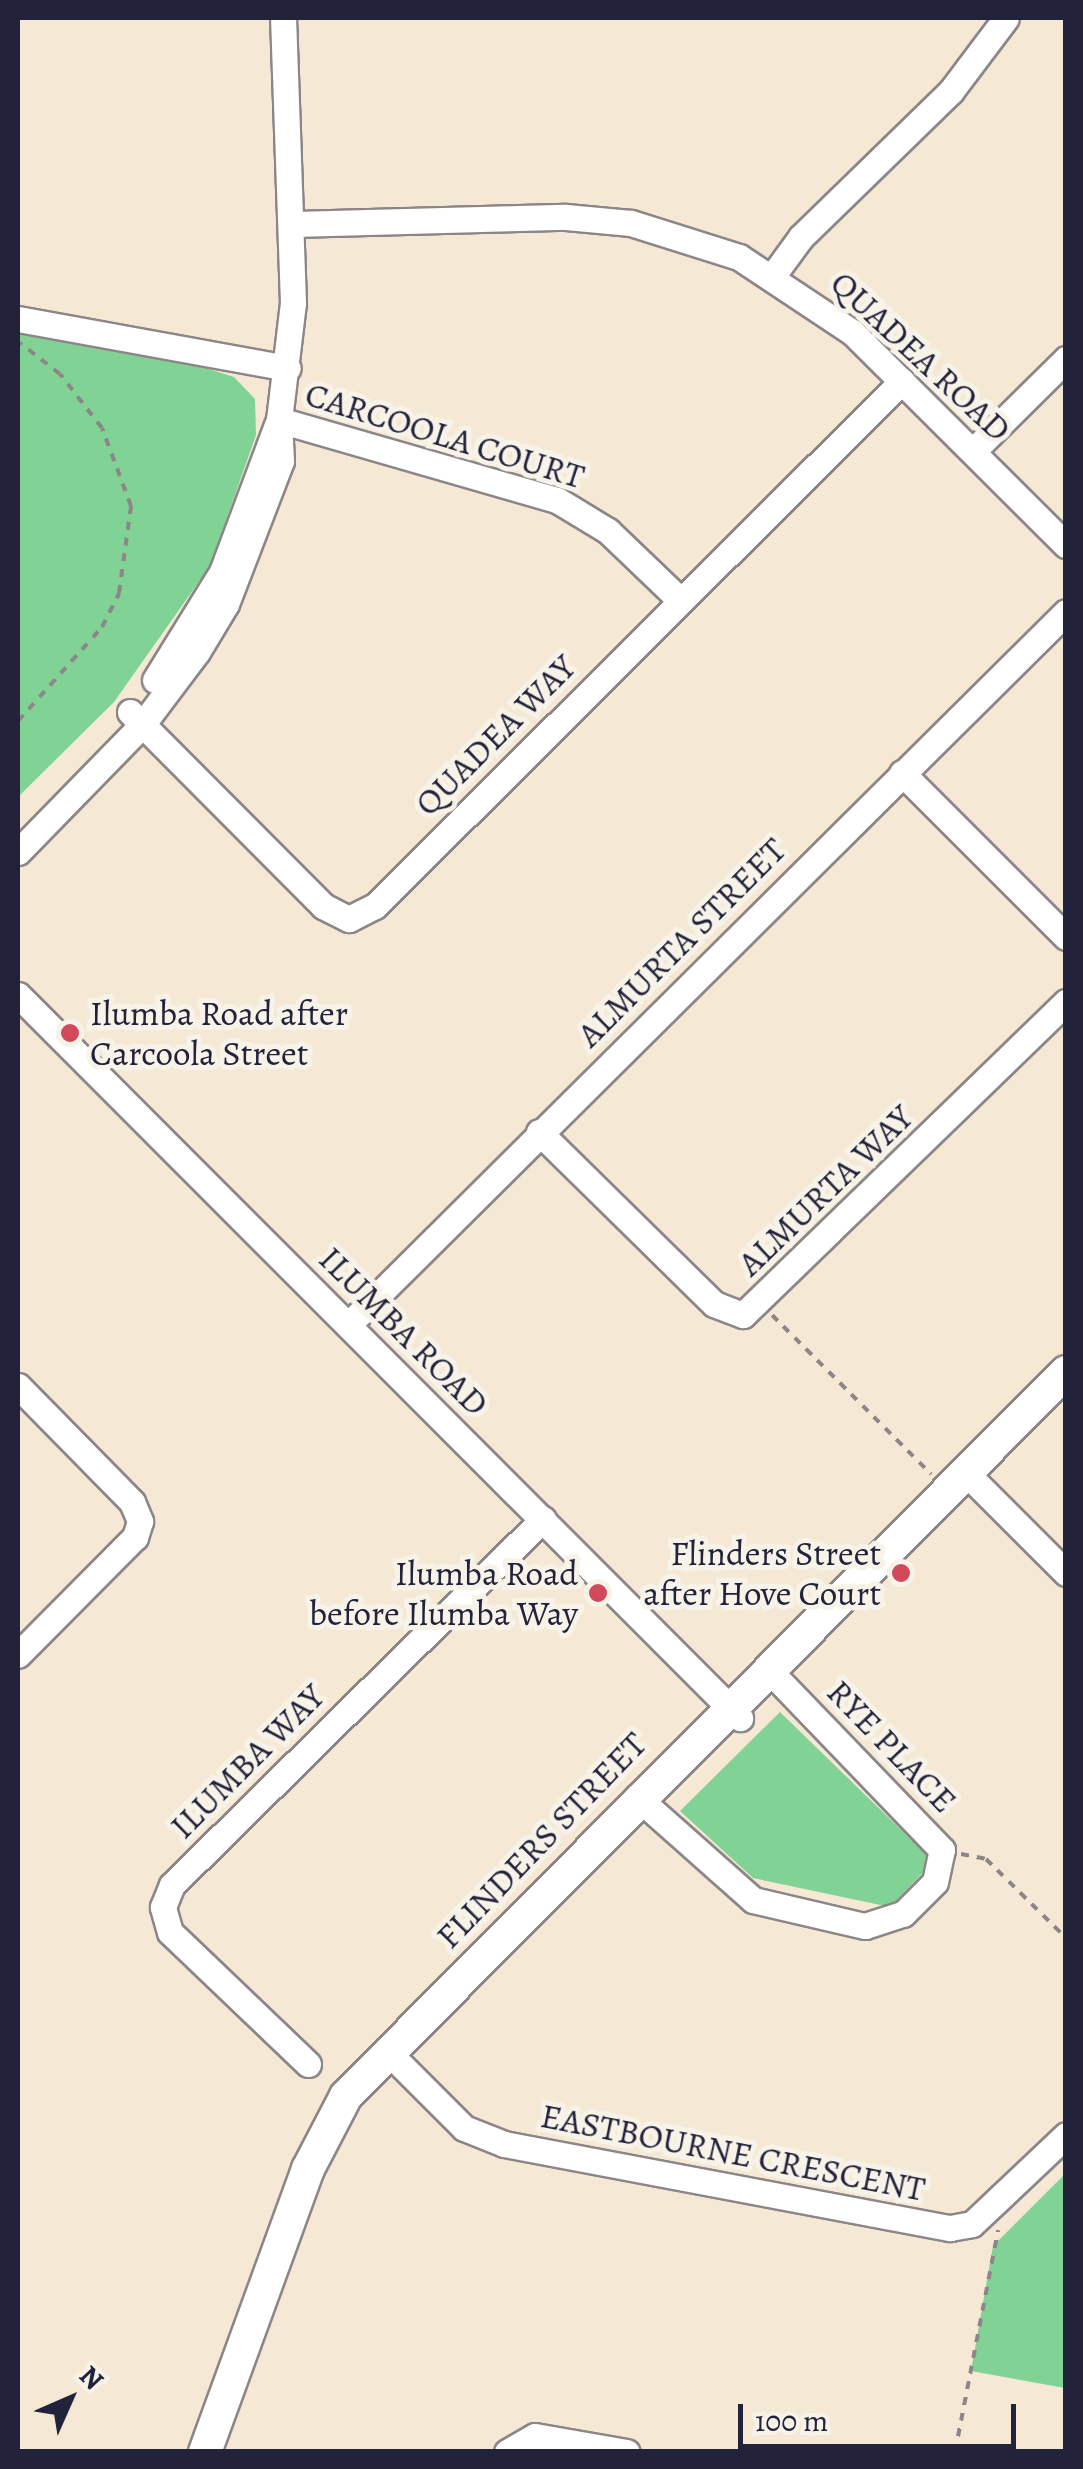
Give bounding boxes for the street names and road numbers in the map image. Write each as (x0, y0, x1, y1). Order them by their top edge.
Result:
street label: QUADEA ROAD (822, 262, 1020, 450)
street label: CARCOOLA COURT (301, 373, 589, 497)
street label: QUADEA WAY (406, 646, 584, 824)
street label: ALMURTA STREET (568, 829, 794, 1055)
street label: ALMURTA WAY (729, 1096, 921, 1284)
street label: ILUMBA ROAD (311, 1238, 497, 1424)
street label: RYE PLACE (818, 1671, 966, 1821)
street label: ILUMBA WAY (161, 1675, 333, 1847)
street label: FLINDERS STREET (427, 1723, 655, 1957)
street label: EASTBOURNE CRESCENT (537, 2094, 929, 2210)

